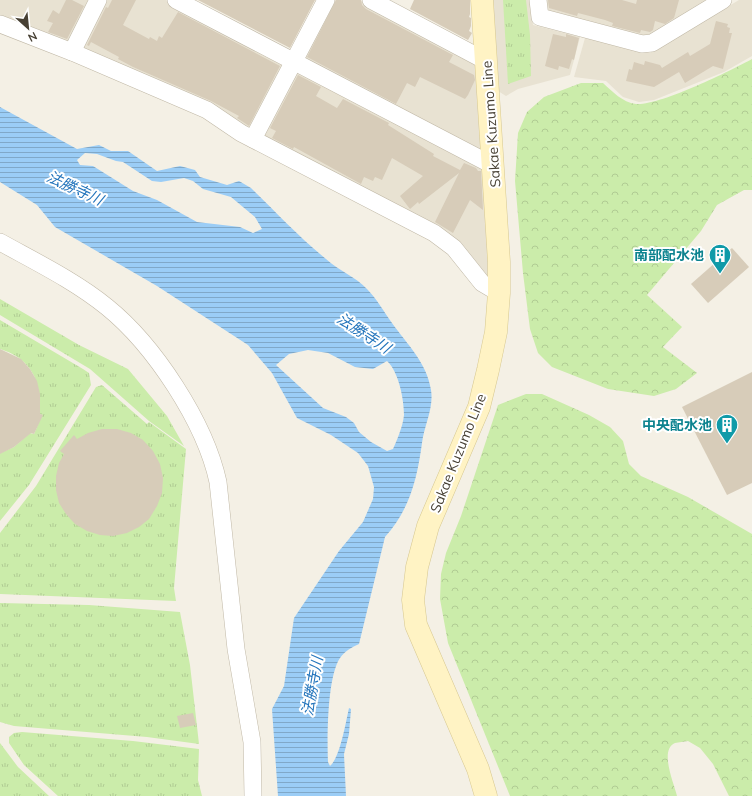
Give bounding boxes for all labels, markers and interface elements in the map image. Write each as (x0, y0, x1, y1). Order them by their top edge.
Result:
north arrow (8, 8, 48, 48)
text: N (26, 29, 39, 45)
street label: Sakae Kuzumo Line (478, 60, 504, 188)
water label: 法勝寺川 (44, 167, 108, 210)
building icon: 南部配水池 (707, 242, 733, 275)
place label: 南部配水池 (634, 246, 704, 264)
water label: 法勝寺川 (334, 309, 396, 358)
street label: Sakae Kuzumo Line (426, 391, 490, 515)
building icon: 中央配水池 (714, 412, 740, 445)
place label: 中央配水池 (642, 416, 712, 434)
water label: 法勝寺川 (297, 653, 327, 717)

